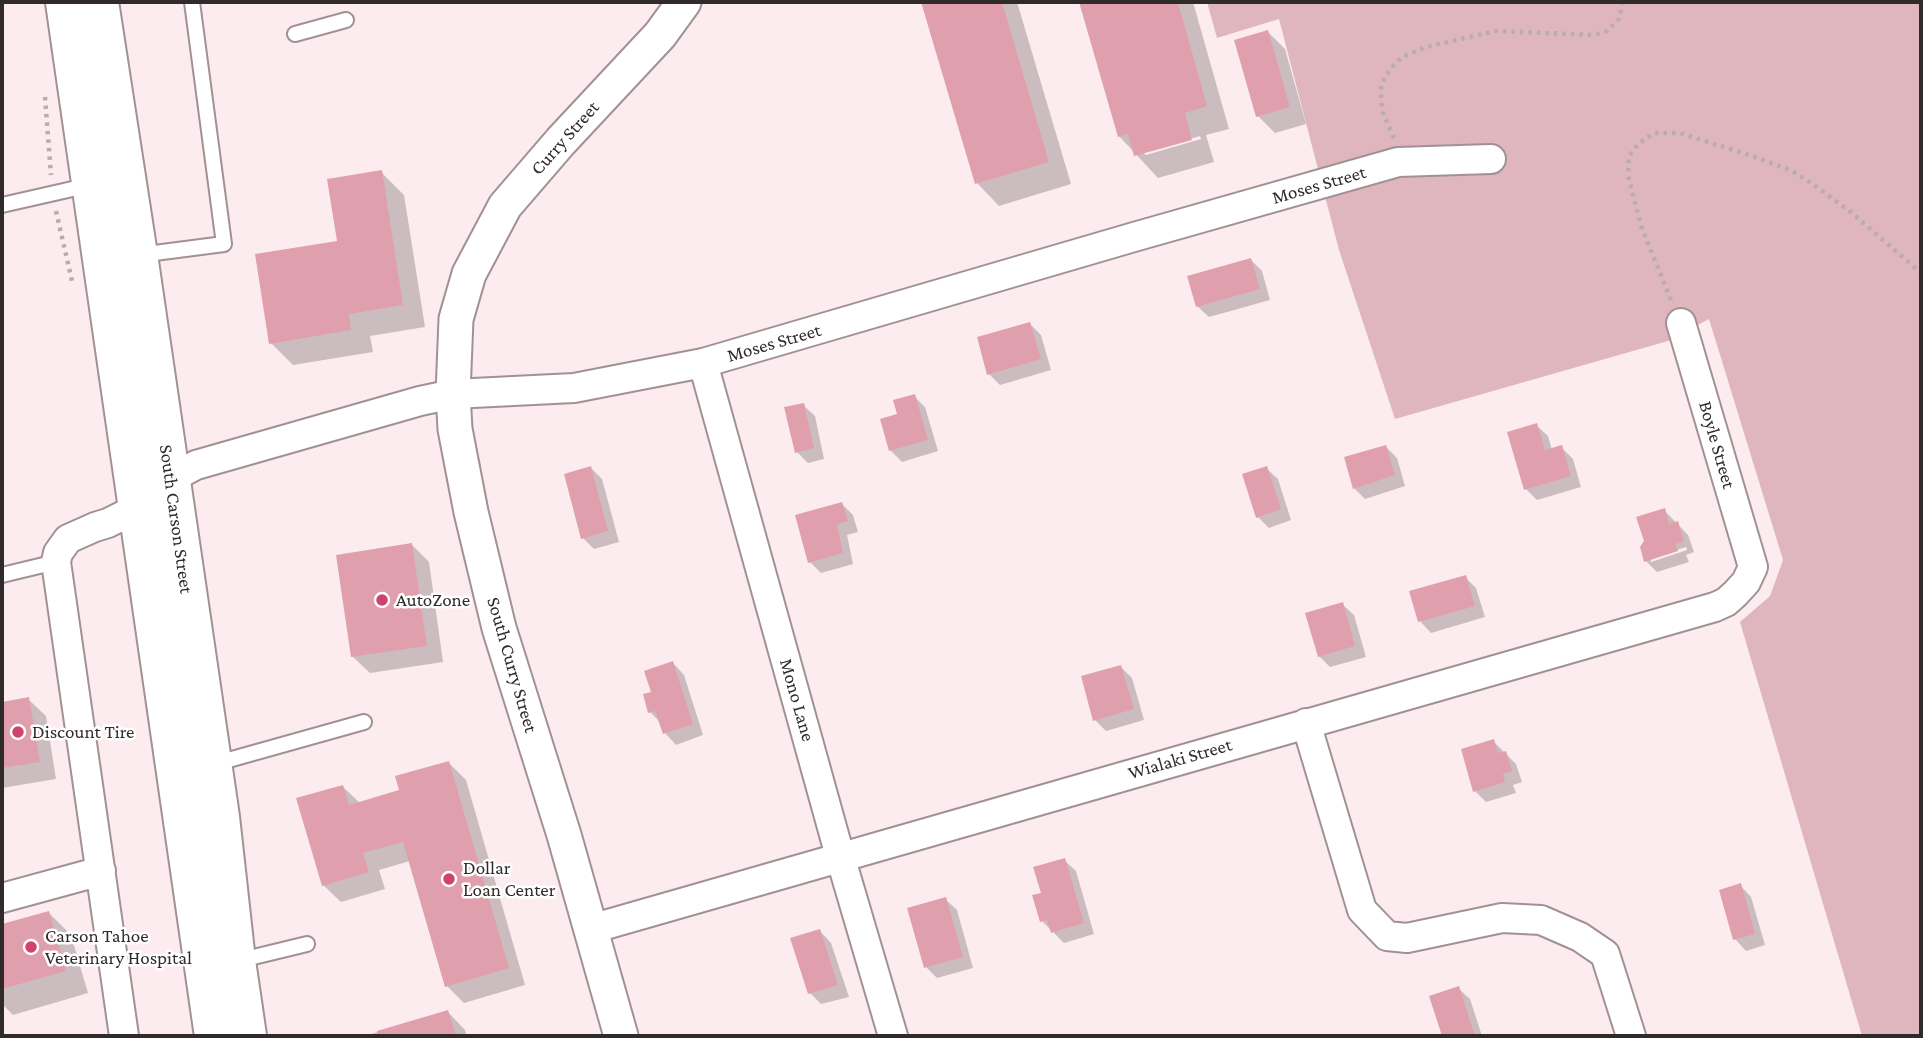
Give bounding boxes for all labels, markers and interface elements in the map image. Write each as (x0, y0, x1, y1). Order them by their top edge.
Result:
street label: Curry Street (526, 96, 604, 180)
street label: Moses Street (1269, 161, 1369, 209)
street label: Moses Street (724, 319, 824, 367)
street label: Boyle Street (1694, 399, 1740, 491)
street label: South Carson Street (154, 443, 198, 595)
place label: AutoZone (396, 589, 470, 611)
marker: AutoZone (374, 592, 390, 608)
street label: South Curry Street (482, 595, 542, 735)
street label: Mono Lane (774, 656, 820, 744)
place label: Discount Tire (32, 721, 134, 743)
marker: Discount Tire (10, 724, 26, 740)
street label: Wialaki Street (1126, 733, 1234, 785)
place label: Dollar Loan Center (463, 857, 555, 901)
marker: Dollar Loan Center (441, 871, 457, 887)
place label: Carson Tahoe Veterinary Hospital (45, 925, 192, 969)
marker: Carson Tahoe Veterinary Hospital (23, 939, 39, 955)

